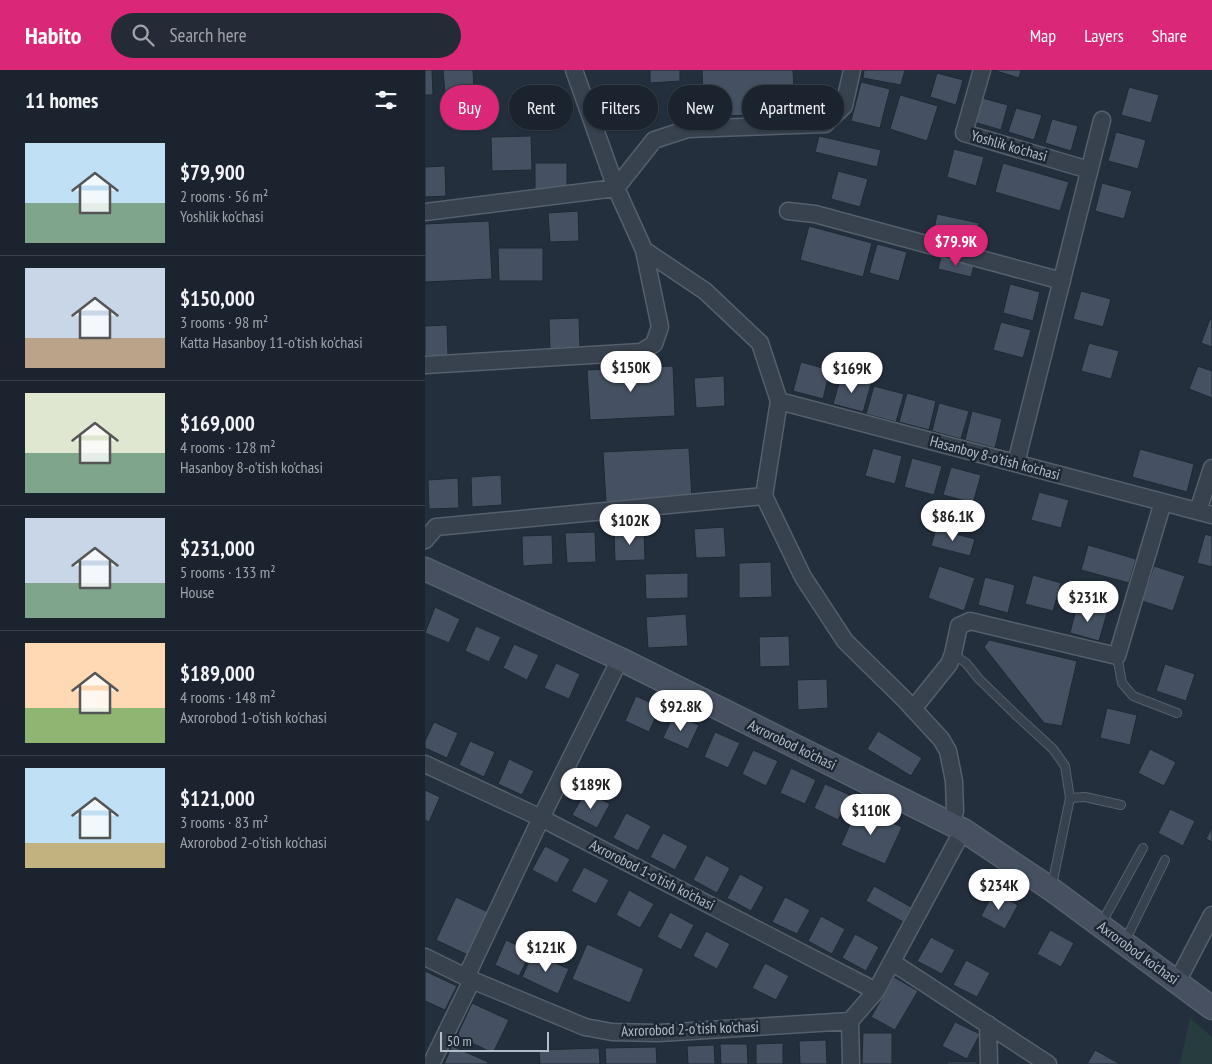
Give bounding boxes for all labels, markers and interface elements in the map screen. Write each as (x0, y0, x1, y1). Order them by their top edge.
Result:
search box (111, 13, 461, 58)
text: Habito (25, 20, 81, 51)
icon: search (129, 21, 157, 49)
text: Search here (169, 23, 247, 47)
text: Map (1030, 24, 1056, 47)
text: Layers (1084, 24, 1124, 47)
text: Share (1152, 24, 1187, 47)
chip: Buy (440, 85, 499, 130)
chip: Rent (509, 85, 573, 130)
chip: Filters (583, 85, 658, 130)
chip: New (668, 85, 732, 130)
chip: Apartment (742, 85, 844, 130)
icon: filters (372, 86, 400, 114)
text: 11 homes (25, 87, 98, 114)
street label: Yoshlik ko'chasi (969, 126, 1049, 165)
text: $79,900 (180, 159, 245, 186)
icon: home (65, 163, 125, 223)
text: 2 rooms · 56 m² (180, 186, 268, 206)
text: Yoshlik ko'chasi (180, 206, 264, 226)
pin: $79.9K (915, 224, 997, 267)
text: $79.9K (935, 231, 977, 251)
text: $150,000 (180, 285, 255, 312)
icon: home (65, 288, 125, 348)
text: 3 rooms · 98 m² (180, 312, 268, 332)
text: Katta Hasanboy 11-o'tish ko'chasi (180, 332, 363, 352)
pin: $150K (596, 350, 666, 393)
pin: $169K (817, 352, 887, 394)
text: $150K (612, 357, 650, 377)
text: $169K (833, 358, 871, 378)
text: $169,000 (180, 410, 255, 437)
icon: home (65, 413, 125, 473)
street label: Hasanboy 8-o'tish ko'chasi (928, 431, 1062, 484)
text: 4 rooms · 128 m² (180, 437, 276, 457)
text: Hasanboy 8-o'tish ko'chasi (180, 457, 323, 477)
pin: $86.1K (912, 500, 994, 542)
pin: $102K (595, 504, 665, 546)
text: $86.1K (932, 506, 974, 526)
text: $102K (611, 510, 649, 530)
text: $231,000 (180, 535, 255, 562)
icon: home (65, 538, 125, 598)
text: 5 rooms · 133 m² (180, 562, 276, 582)
pin: $231K (1053, 580, 1123, 623)
text: House (180, 582, 214, 602)
text: $231K (1069, 587, 1107, 607)
text: $189,000 (180, 660, 255, 687)
icon: home (65, 663, 125, 723)
text: 4 rooms · 148 m² (180, 687, 276, 707)
pin: $92.8K (640, 690, 722, 732)
text: $92.8K (660, 696, 702, 716)
text: Axrorobod 1-o'tish ko'chasi (180, 707, 327, 727)
street label: Axrorobod ko'chasi (745, 715, 839, 774)
pin: $189K (556, 768, 626, 810)
text: $189K (572, 774, 610, 794)
text: $121,000 (180, 785, 255, 812)
icon: home (65, 788, 125, 848)
pin: $110K (836, 794, 906, 836)
text: $110K (852, 800, 890, 820)
text: 3 rooms · 83 m² (180, 812, 268, 832)
text: Axrorobod 2-o'tish ko'chasi (180, 832, 327, 852)
street label: Axrorobod 1-o'tish ko'chasi (587, 835, 718, 914)
pin: $234K (964, 868, 1034, 911)
text: $234K (980, 875, 1018, 895)
street label: Axrorobod ko'chasi (1094, 917, 1183, 988)
pin: $121K (511, 930, 581, 973)
text: $121K (527, 937, 565, 957)
street label: Axrorobod 2-o'tish ko'chasi (621, 1017, 759, 1040)
scale bar (440, 1029, 549, 1052)
text: 50 m (447, 1032, 472, 1050)

